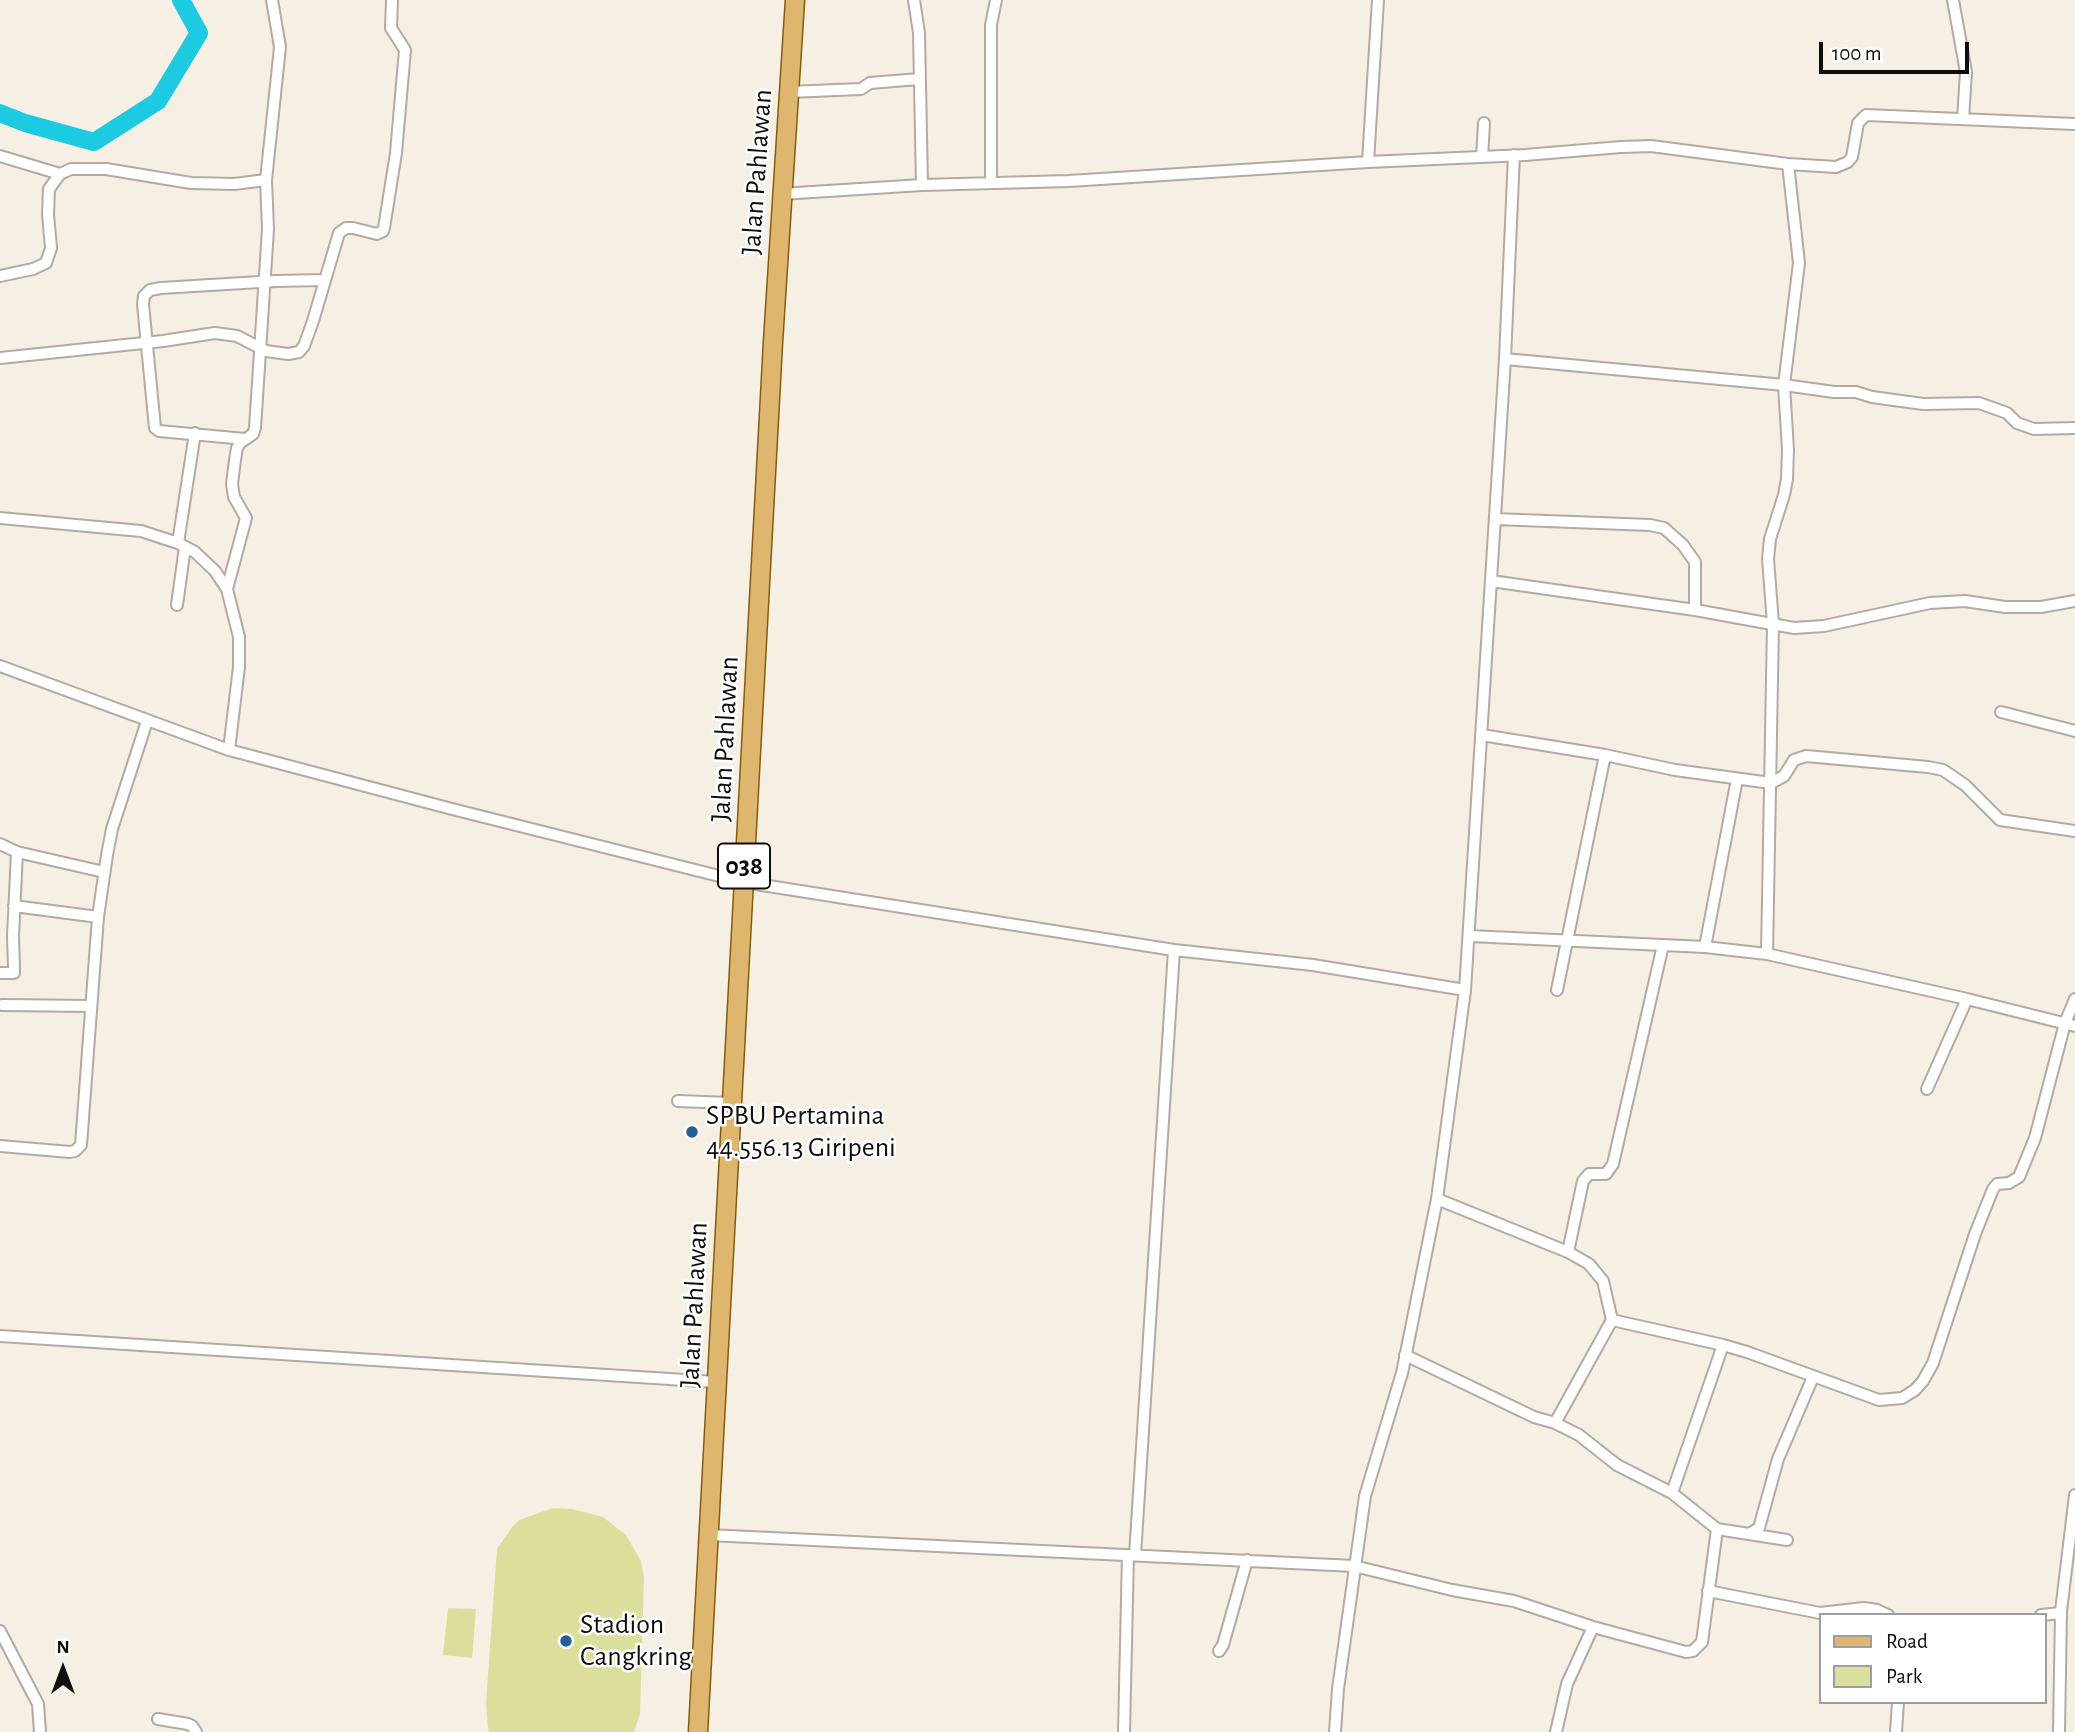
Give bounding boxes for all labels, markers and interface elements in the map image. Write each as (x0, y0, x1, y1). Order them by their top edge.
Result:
scale bar (1823, 28, 1974, 72)
text: 100 m (1832, 43, 1882, 64)
street label: Jalan Pahlawan (734, 88, 780, 256)
street label: Jalan Pahlawan (704, 655, 746, 823)
road number: 038 (718, 844, 770, 888)
place label: SPBU Pertamina 44.556.13 Giripeni (706, 1099, 896, 1165)
marker: SPBU Pertamina 44.556.13 Giripeni (684, 1124, 700, 1140)
street label: Jalan Pahlawan (673, 1221, 715, 1389)
place label: Stadion Cangkring (580, 1608, 692, 1674)
legend (1820, 1613, 2047, 1704)
text: Road (1886, 1631, 1928, 1652)
marker: Stadion Cangkring (558, 1633, 574, 1649)
north arrow (28, 1634, 98, 1704)
text: N (56, 1638, 70, 1657)
text: Park (1886, 1666, 1922, 1687)

